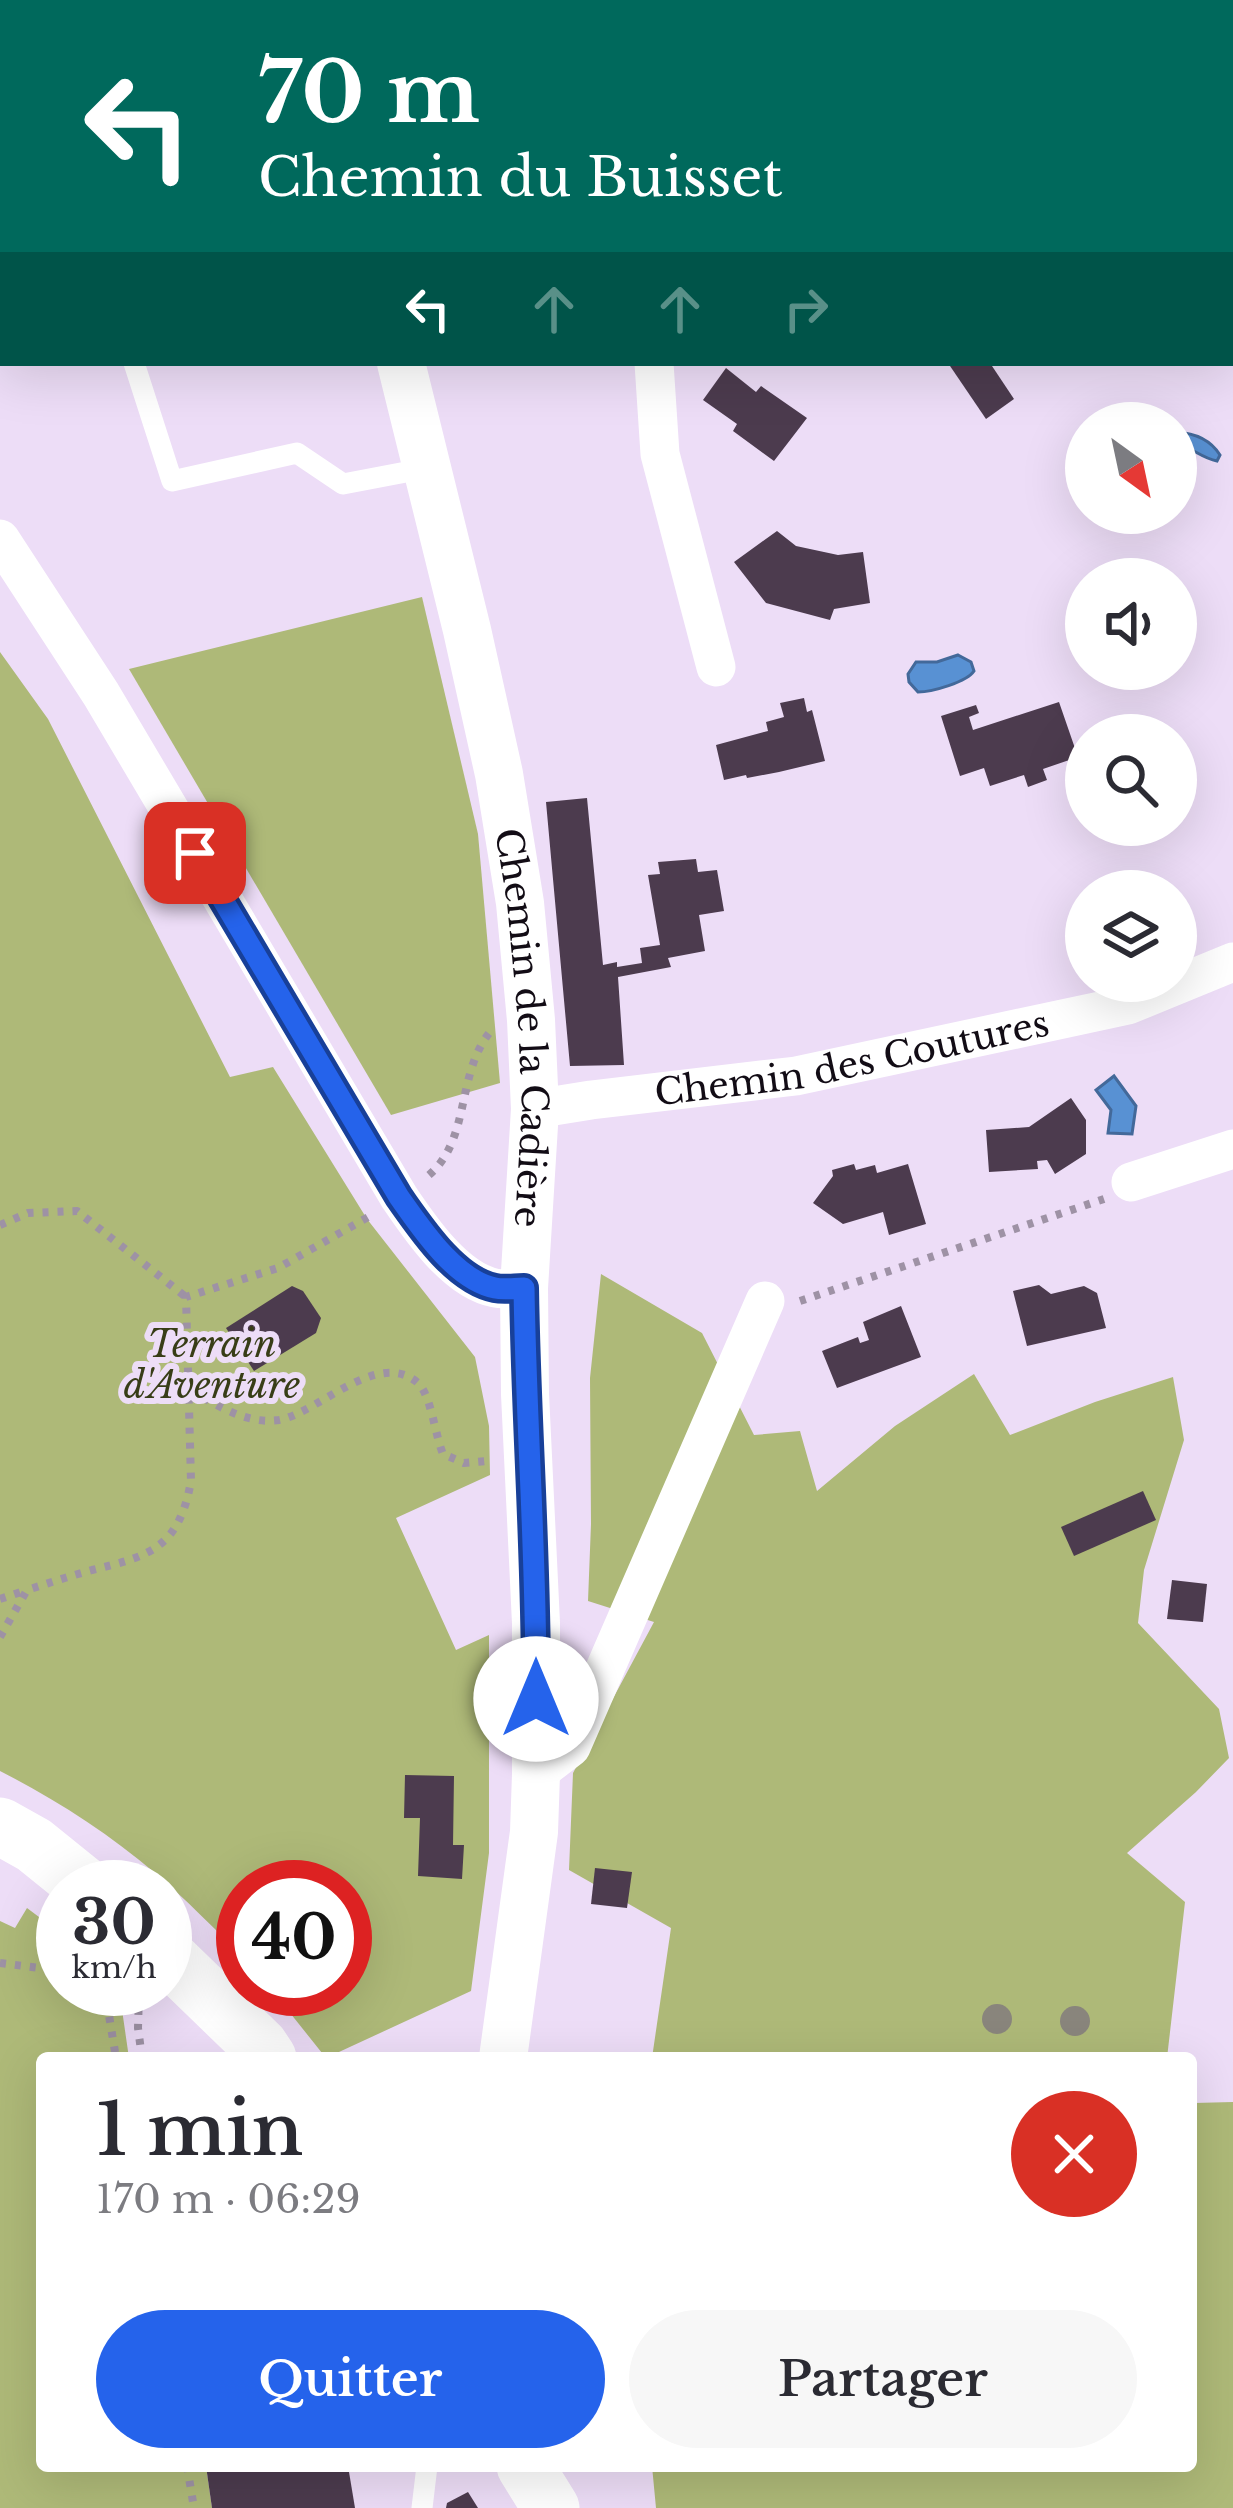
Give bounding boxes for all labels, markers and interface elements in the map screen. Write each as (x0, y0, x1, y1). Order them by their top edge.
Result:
text: 70 m (258, 41, 480, 145)
icon: left (60, 48, 216, 204)
text: Chemin du Buisset (258, 144, 783, 211)
icon: left (395, 276, 461, 342)
icon: ahead (521, 276, 587, 342)
icon: ahead (647, 276, 713, 342)
icon: right (773, 276, 839, 342)
north arrow (1065, 402, 1197, 534)
map controls (1065, 402, 1197, 1002)
button: sound (1065, 558, 1197, 690)
button: search (1065, 714, 1197, 846)
pin (144, 802, 246, 904)
icon: arrive (162, 820, 228, 886)
street label: Chemin de la Cadière (485, 825, 557, 1229)
button: layers (1065, 870, 1197, 1002)
street label: Chemin des Coutures (652, 1001, 1053, 1115)
park label: Terrain d'Aventure (124, 1322, 300, 1408)
position arrow (473, 1636, 599, 1762)
speed limit sign: 40 (216, 1860, 372, 2016)
text: 30 (72, 1886, 156, 1960)
text: km/h (71, 1949, 157, 1986)
text: 1 min (96, 2085, 303, 2174)
button: close (1011, 2091, 1137, 2217)
text: 170 m · 06:29 (96, 2175, 361, 2224)
button: Quitter (96, 2310, 605, 2448)
button: Partager (629, 2310, 1137, 2448)

